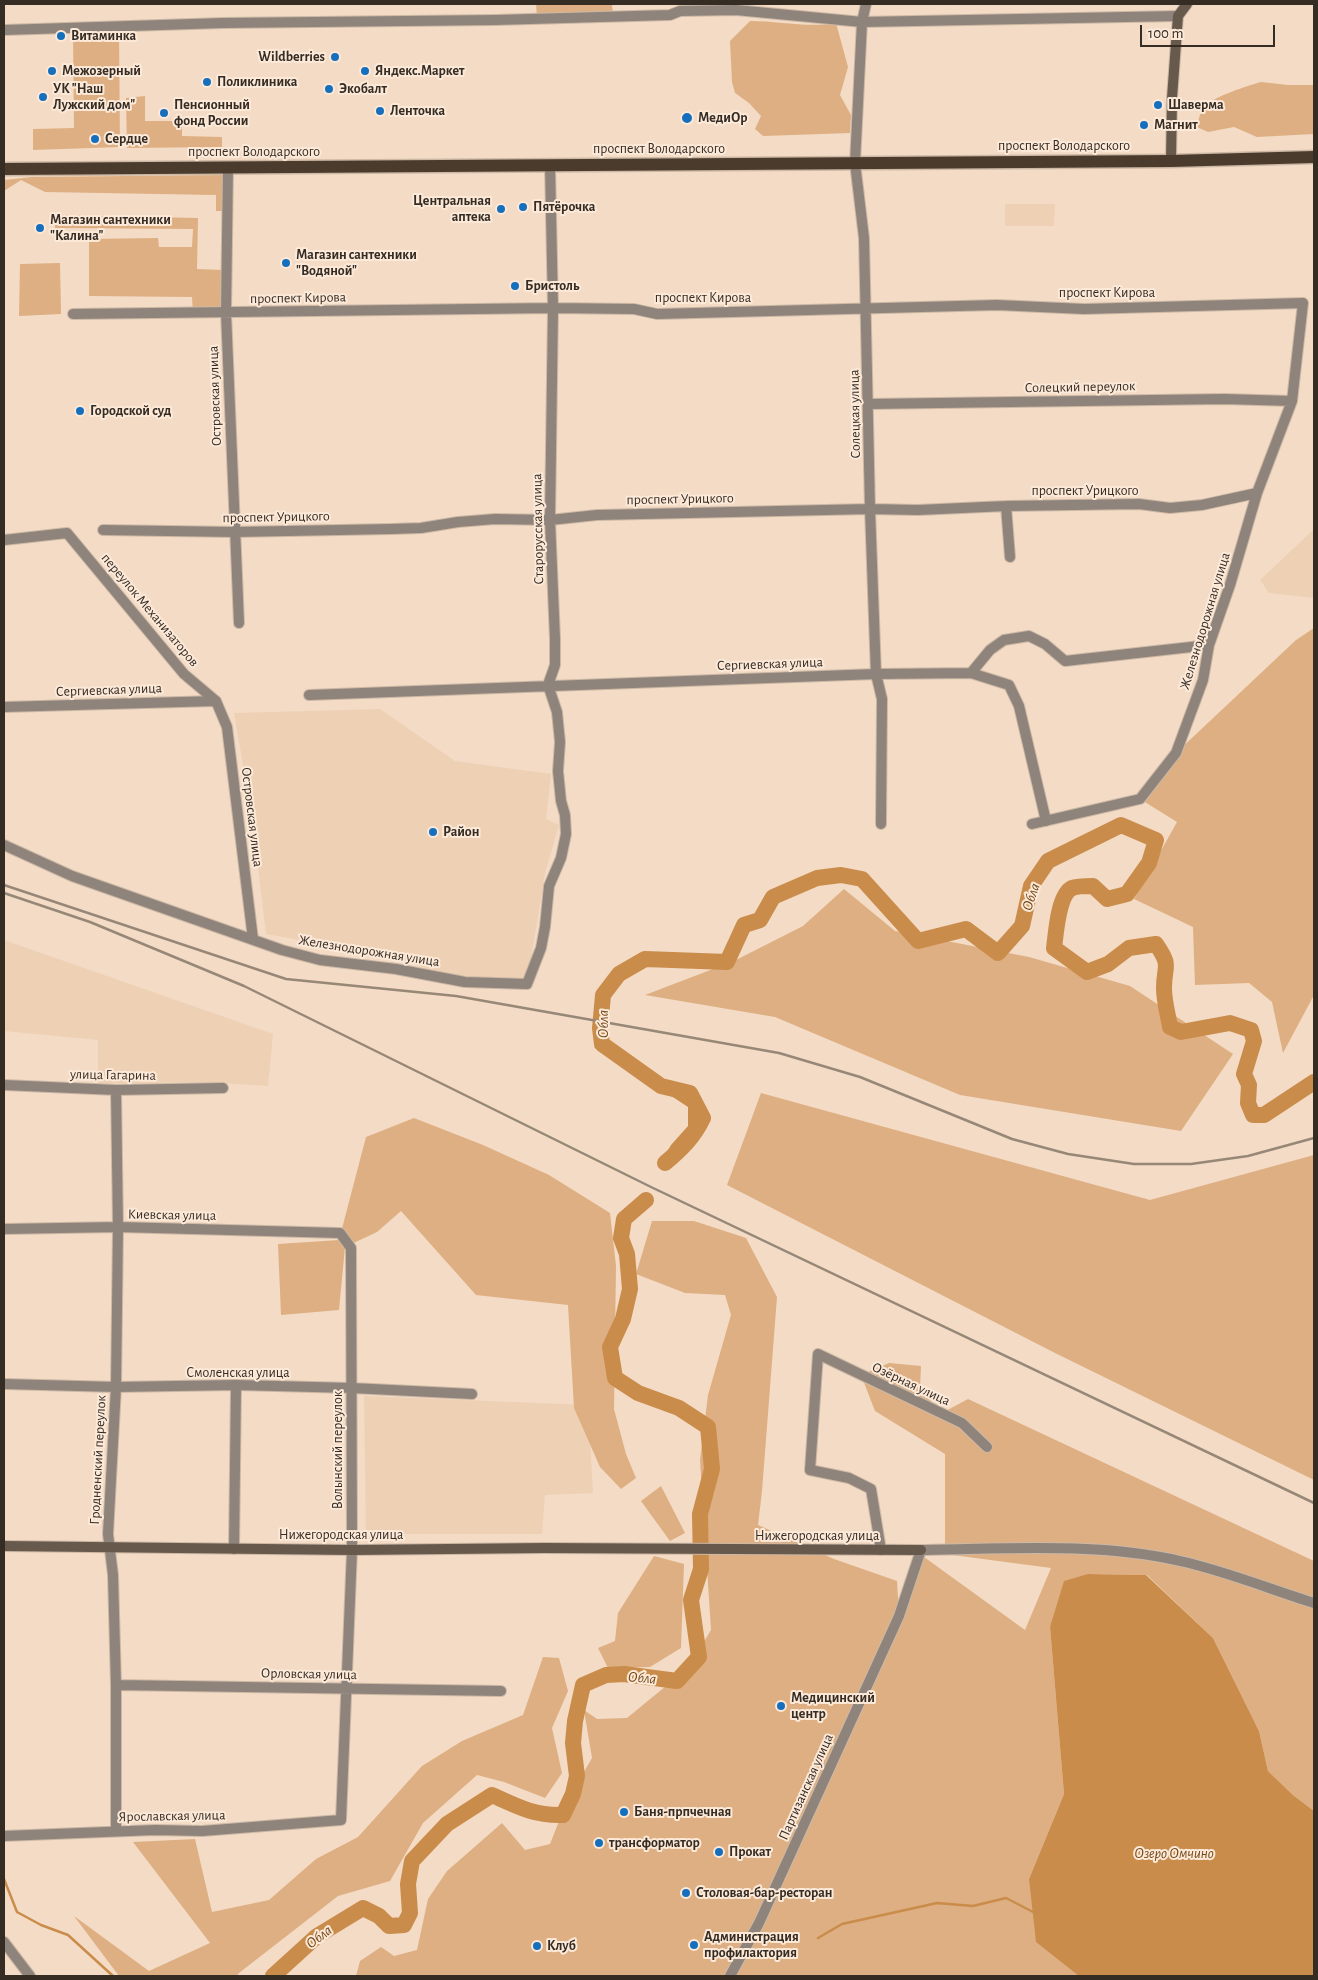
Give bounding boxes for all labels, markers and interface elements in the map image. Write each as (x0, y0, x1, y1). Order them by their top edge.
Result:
scale bar (1143, 15, 1278, 47)
text: 100 m (1148, 26, 1183, 41)
place label: Витаминка (71, 28, 136, 44)
marker: Витаминка (55, 30, 67, 42)
place label: Wildberries (258, 49, 325, 65)
marker: Wildberries (329, 51, 341, 63)
place label: Межозерный (62, 63, 141, 79)
place label: Яндекс.Маркет (375, 63, 465, 79)
marker: Межозерный (46, 65, 58, 77)
marker: Яндекс.Маркет (359, 65, 371, 77)
place label: Поликлиника (217, 74, 297, 90)
marker: Поликлиника (201, 76, 213, 88)
place label: УК "Наш Лужский дом" (53, 81, 135, 114)
place label: Экобалт (339, 81, 387, 97)
marker: Экобалт (323, 83, 335, 95)
marker: УК "Наш Лужский дом" (37, 91, 49, 103)
place label: Пенсионный фонд России (174, 97, 250, 130)
place label: Шаверма (1168, 97, 1224, 113)
marker: Шаверма (1152, 99, 1164, 111)
place label: Ленточка (390, 103, 445, 119)
marker: Ленточка (374, 105, 386, 117)
marker: Пенсионный фонд России (158, 107, 170, 119)
place label: МедиОр (698, 110, 748, 126)
marker: МедиОр (680, 111, 694, 125)
place label: Магнит (1154, 117, 1198, 133)
marker: Магнит (1138, 119, 1150, 131)
place label: Сердце (105, 131, 148, 147)
marker: Сердце (89, 133, 101, 145)
street label: проспект Володарского (998, 138, 1130, 154)
street label: проспект Володарского (593, 141, 725, 157)
street label: проспект Володарского (188, 144, 320, 160)
place label: Центральная аптека (413, 193, 491, 226)
place label: Пятёрочка (533, 199, 595, 215)
marker: Пятёрочка (517, 201, 529, 213)
marker: Центральная аптека (495, 203, 507, 215)
place label: Магазин сантехники "Калина" (50, 212, 171, 244)
marker: Магазин сантехники "Калина" (34, 222, 46, 234)
place label: Магазин сантехники "Водяной" (296, 247, 417, 280)
marker: Магазин сантехники "Водяной" (280, 257, 292, 269)
place label: Бристоль (525, 278, 579, 294)
marker: Бристоль (509, 280, 521, 292)
street label: проспект Кирова (1059, 285, 1155, 301)
street label: проспект Кирова (250, 289, 346, 307)
street label: проспект Кирова (655, 290, 751, 306)
street label: Островская улица (205, 345, 225, 447)
street label: Солецкая улица (846, 369, 864, 459)
street label: Солецкий переулок (1025, 378, 1135, 396)
place label: Городской суд (90, 403, 171, 419)
marker: Городской суд (74, 405, 86, 417)
street label: Старорусская улица (529, 473, 547, 585)
street label: проспект Урицкого (1031, 483, 1139, 499)
street label: проспект Урицкого (626, 490, 734, 508)
street label: проспект Урицкого (222, 508, 330, 526)
street label: переулок Механизаторов (98, 550, 202, 670)
street label: Железнодорожная улица (1176, 550, 1234, 692)
street label: Сергиевская улица (717, 654, 823, 674)
street label: Сергиевская улица (56, 680, 162, 700)
street label: Островская улица (238, 766, 266, 868)
place label: Район (443, 824, 479, 840)
marker: Район (427, 826, 439, 838)
water label: Обла (1018, 881, 1044, 913)
street label: Железнодорожная улица (297, 932, 441, 970)
water label: Обла (594, 1010, 612, 1038)
street label: улица Гагарина (70, 1066, 156, 1084)
street label: Киевская улица (128, 1206, 216, 1224)
street label: Озёрная улица (869, 1359, 953, 1409)
street label: Смоленская улица (186, 1365, 290, 1381)
street label: Волынский переулок (330, 1391, 346, 1509)
street label: Гродненский переулок (86, 1395, 110, 1525)
street label: Нижегородская улица (279, 1527, 403, 1543)
street label: Нижегородская улица (755, 1528, 879, 1544)
street label: Орловская улица (261, 1665, 357, 1683)
water label: Обла (627, 1668, 657, 1688)
place label: Медицинский центр (791, 1690, 875, 1722)
marker: Медицинский центр (775, 1700, 787, 1712)
street label: Партизанская улица (775, 1731, 837, 1843)
place label: Баня-прпчечная (634, 1804, 731, 1820)
marker: Баня-прпчечная (618, 1806, 630, 1818)
street label: Ярославская улица (118, 1807, 226, 1825)
place label: трансформатор (609, 1835, 700, 1851)
marker: трансформатор (593, 1837, 605, 1849)
place label: Прокат (729, 1844, 771, 1860)
water label: Озеро Омчино (1134, 1844, 1214, 1862)
marker: Прокат (713, 1846, 725, 1858)
place label: Столовая-бар-ресторан (696, 1885, 833, 1901)
marker: Столовая-бар-ресторан (680, 1887, 692, 1899)
water label: Обла (302, 1921, 336, 1953)
place label: Администрация профилактория (704, 1929, 799, 1961)
place label: Клуб (547, 1938, 576, 1954)
marker: Администрация профилактория (688, 1939, 700, 1951)
marker: Клуб (531, 1940, 543, 1952)

